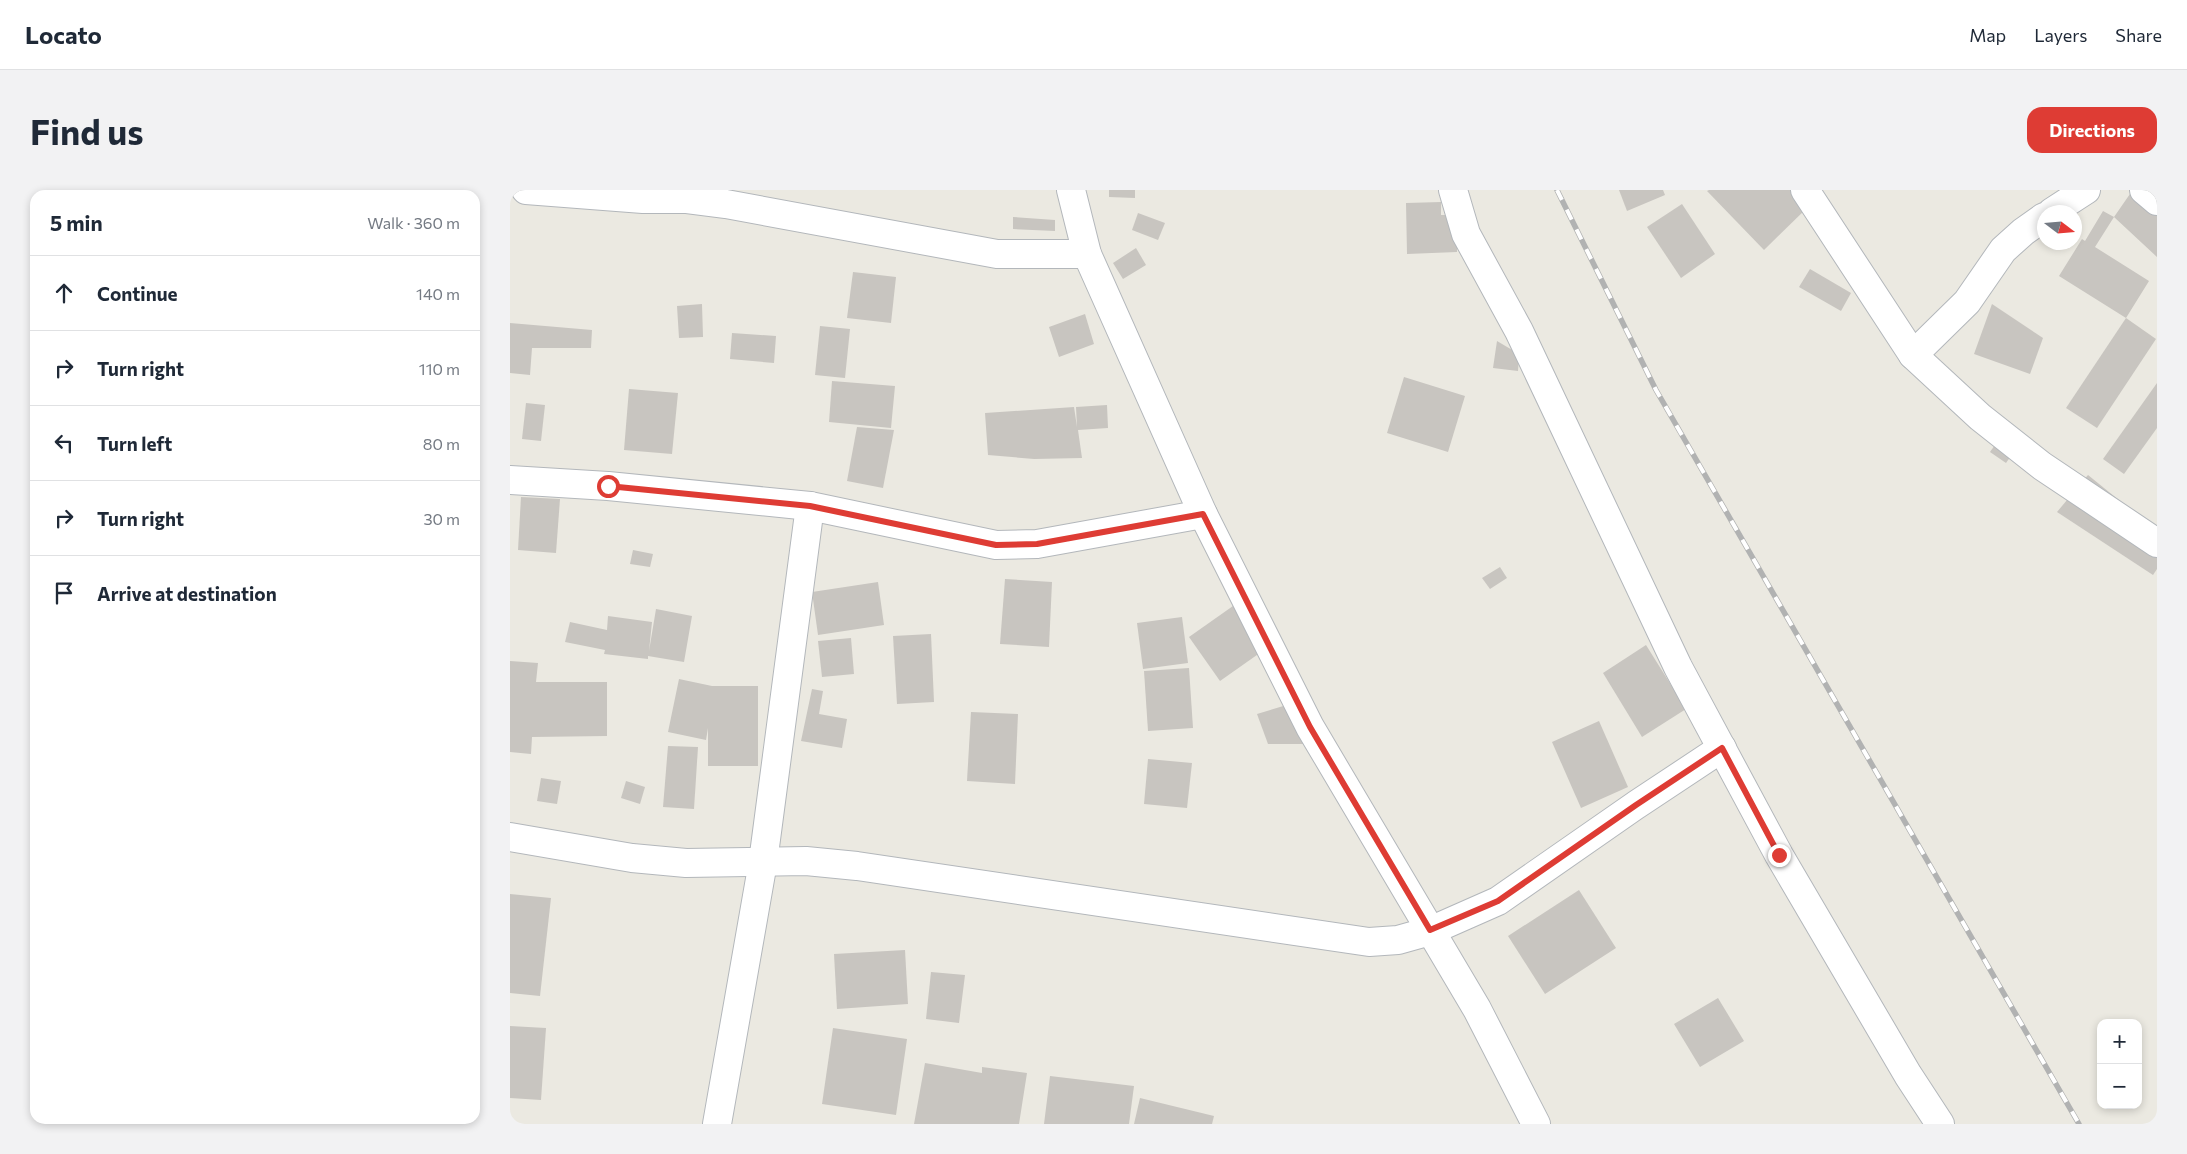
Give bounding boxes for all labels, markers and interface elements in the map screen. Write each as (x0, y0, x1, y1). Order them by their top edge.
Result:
text: Locato (25, 20, 102, 49)
text: Map (1969, 24, 2006, 46)
text: Layers (2034, 24, 2087, 46)
text: Share (2115, 24, 2162, 46)
button: Directions (2027, 107, 2157, 153)
text: Find us (30, 109, 144, 152)
north arrow (2037, 205, 2082, 250)
text: 5 min (50, 210, 103, 235)
text: Walk · 360 m (367, 213, 460, 232)
icon: ahead (50, 279, 78, 307)
text: Continue (97, 282, 177, 305)
text: 140 m (416, 284, 460, 303)
icon: right (50, 354, 78, 382)
text: Turn right (97, 357, 184, 380)
text: 110 m (419, 359, 460, 378)
icon: left (50, 429, 78, 457)
text: Turn left (97, 432, 172, 455)
text: 80 m (423, 434, 460, 453)
route start (597, 475, 620, 498)
icon: right (50, 504, 78, 532)
text: Turn right (97, 507, 184, 530)
text: 30 m (423, 509, 460, 528)
icon: arrive (50, 579, 78, 607)
text: Arrive at destination (97, 582, 277, 605)
route end (1768, 844, 1791, 867)
map controls (2097, 1019, 2142, 1109)
button: + (2097, 1019, 2142, 1064)
button: − (2097, 1064, 2142, 1109)

